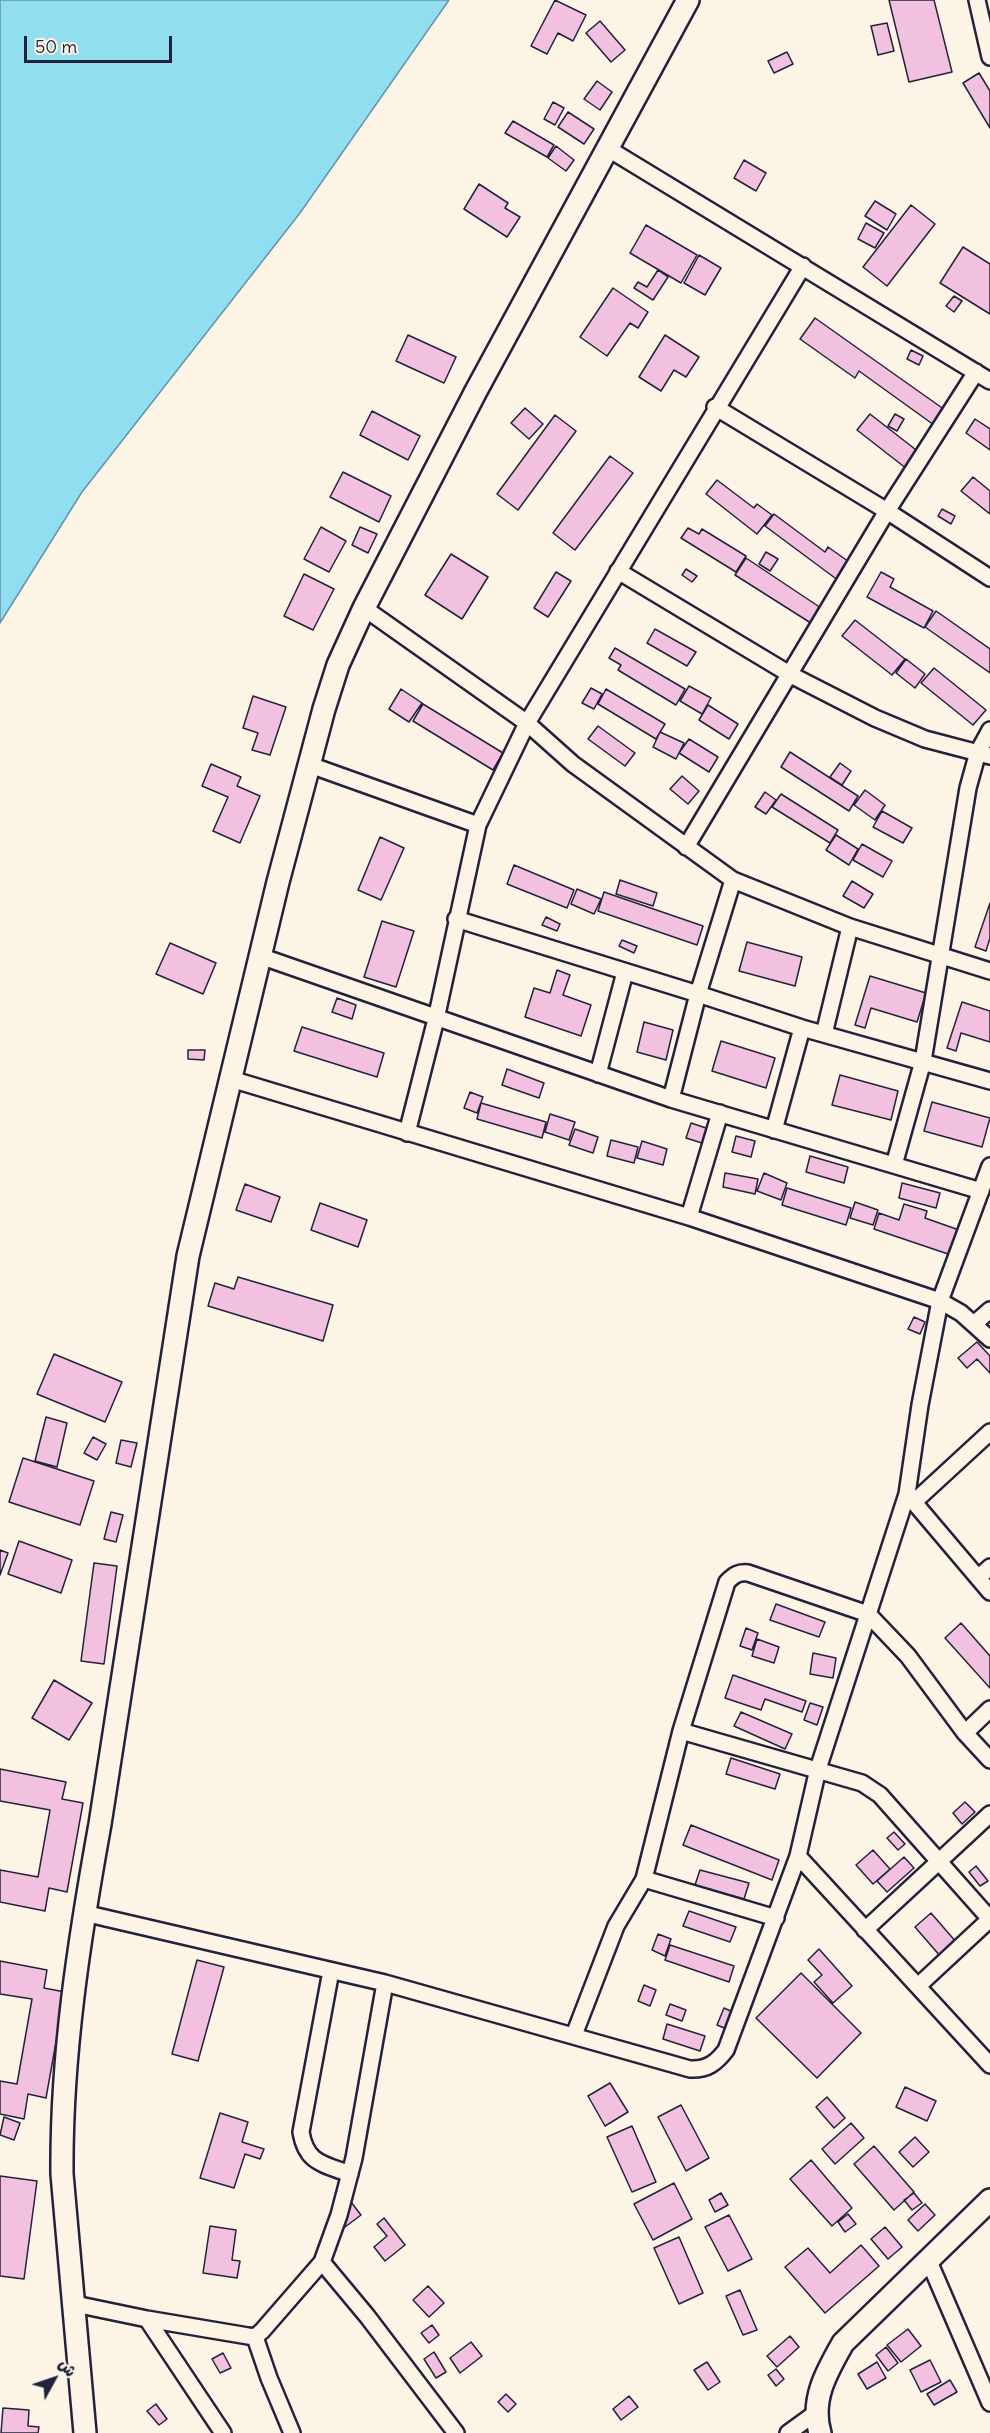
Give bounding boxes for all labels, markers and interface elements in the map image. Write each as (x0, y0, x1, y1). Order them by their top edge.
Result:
scale bar (27, 24, 176, 62)
text: 50 m (35, 35, 77, 58)
north arrow (24, 2349, 84, 2409)
text: ش (54, 2354, 81, 2381)

